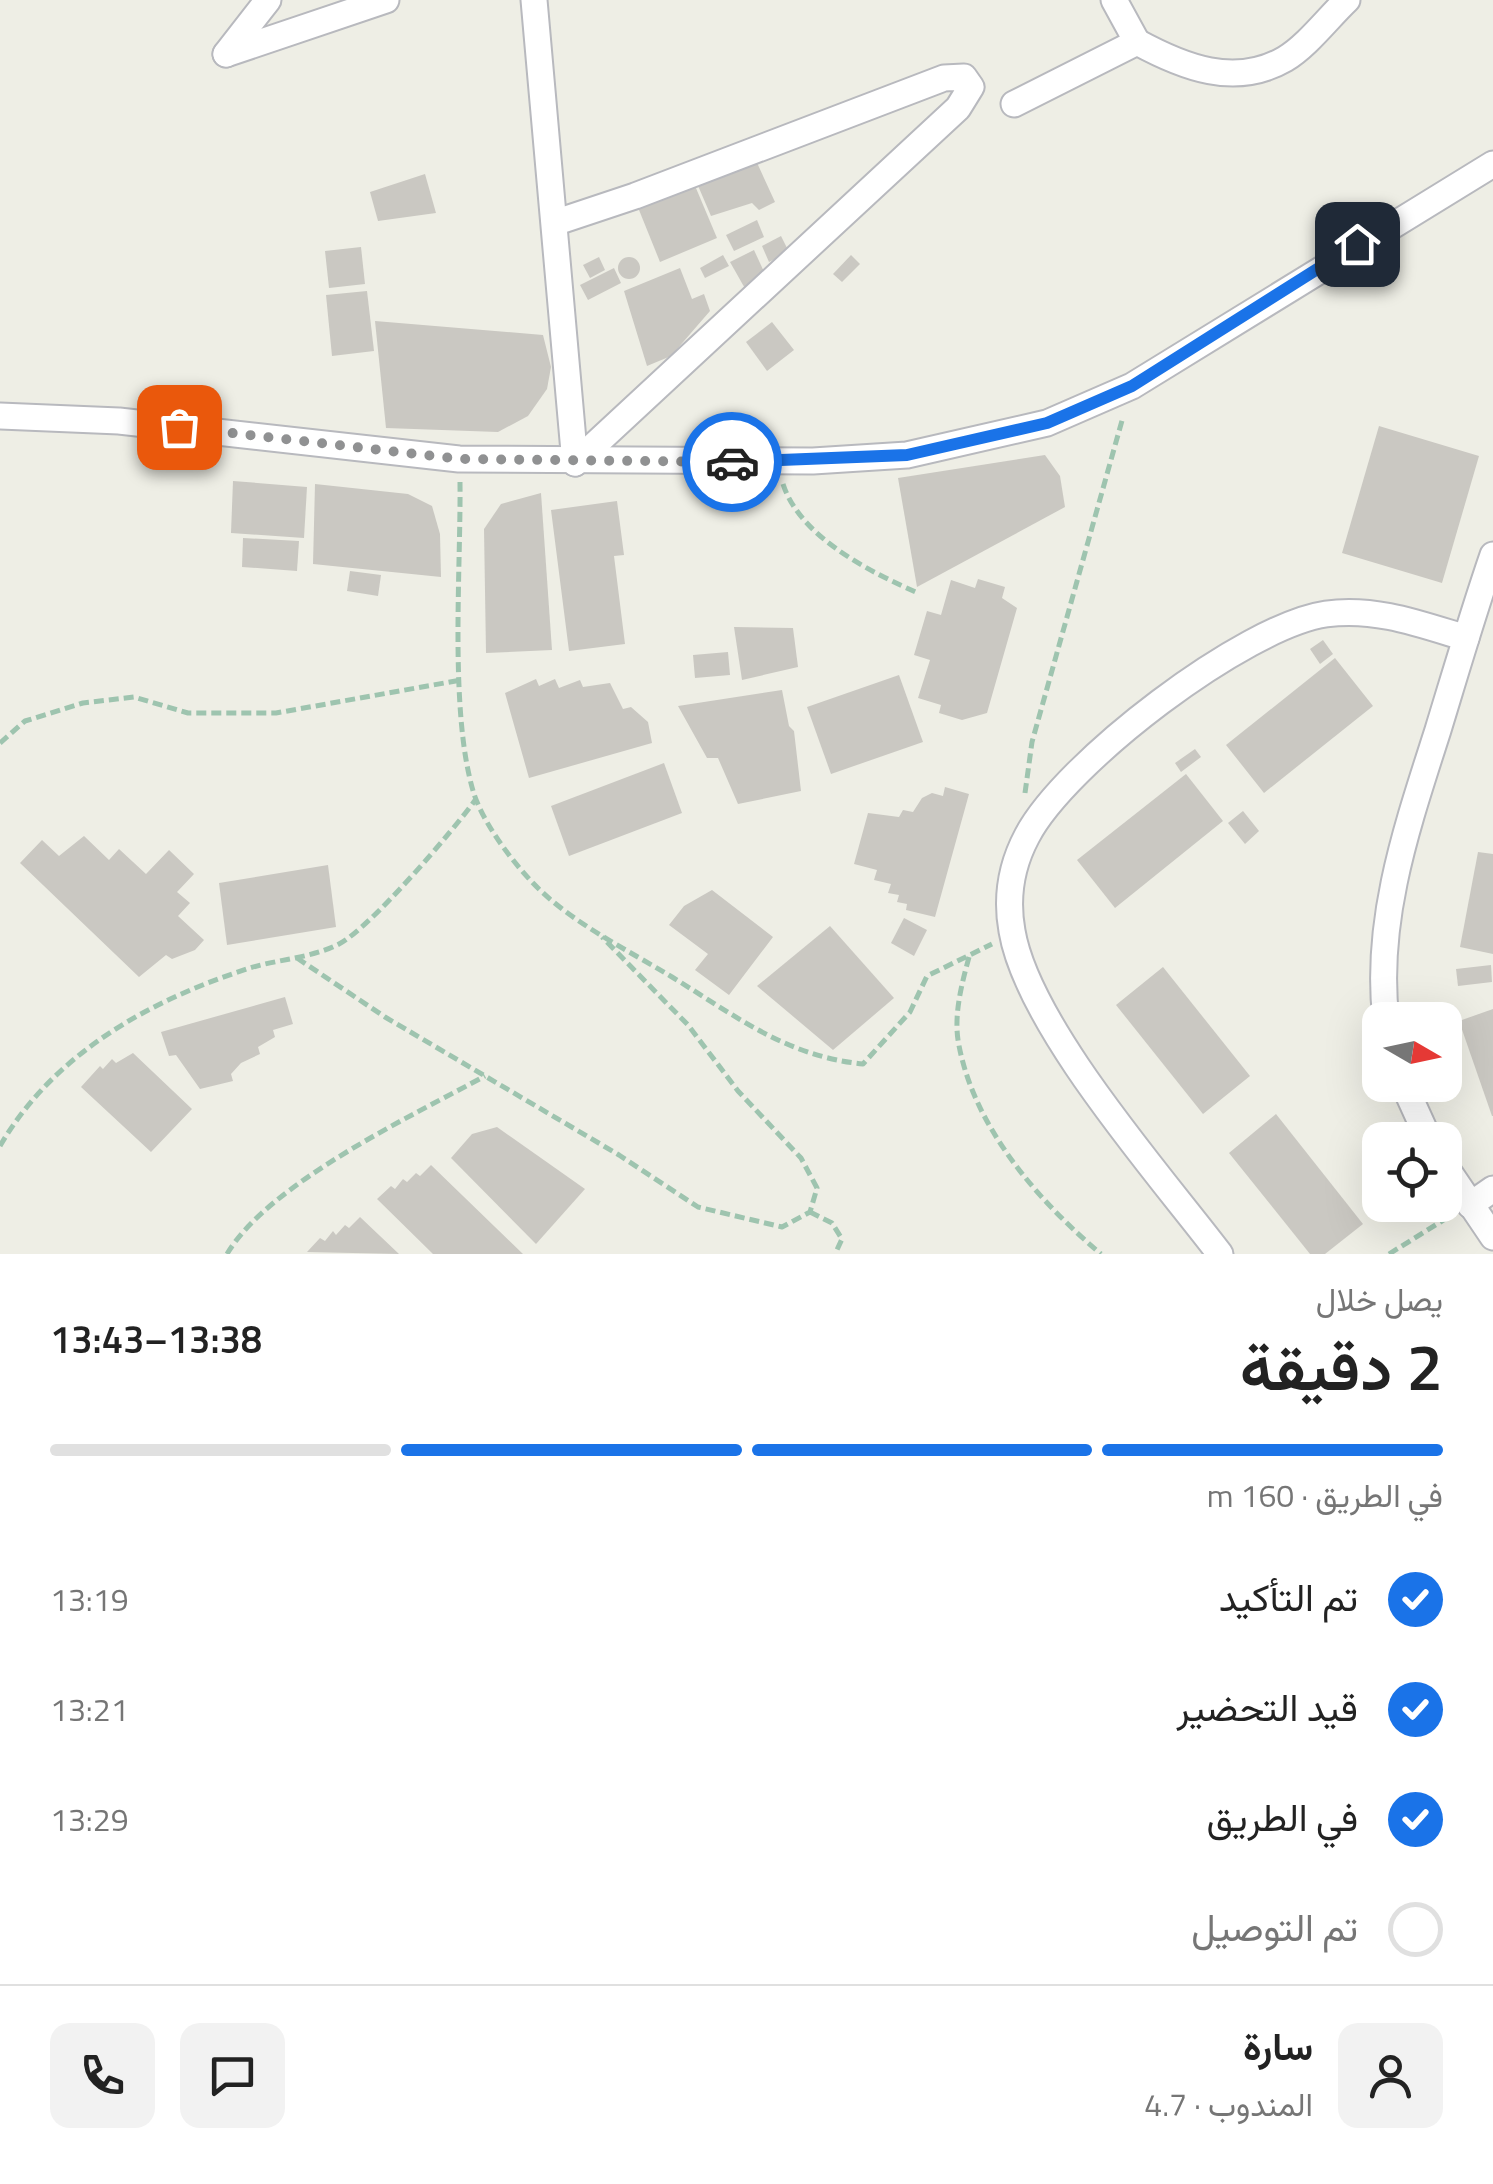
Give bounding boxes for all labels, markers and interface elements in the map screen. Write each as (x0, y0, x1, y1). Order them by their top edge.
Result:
pin (1315, 202, 1400, 287)
icon: home (1330, 217, 1385, 272)
pin (137, 385, 222, 470)
icon: bag (152, 400, 207, 455)
courier (682, 412, 782, 512)
icon: car (705, 435, 760, 490)
north arrow (1362, 1002, 1462, 1102)
map controls (1362, 1002, 1462, 1222)
button: locate (1362, 1122, 1462, 1222)
text: يصل خلال (1316, 1275, 1443, 1323)
text: 13:38–13:43 (50, 1310, 262, 1368)
text: 2 دقيقة (1240, 1316, 1443, 1415)
text: في الطريق · 160 m (1207, 1471, 1443, 1519)
text: تم التأكيد (1219, 1568, 1358, 1626)
icon: check (1388, 1572, 1443, 1627)
text: 13:19 (50, 1575, 129, 1623)
text: قيد التحضير (1177, 1678, 1358, 1736)
icon: check (1388, 1682, 1443, 1737)
text: 13:21 (50, 1685, 129, 1733)
text: في الطريق (1206, 1788, 1358, 1846)
icon: check (1388, 1792, 1443, 1847)
text: 13:29 (50, 1795, 129, 1843)
text: تم التوصيل (1191, 1898, 1358, 1956)
text: سارة (1243, 2017, 1313, 2075)
button: phone (50, 2023, 155, 2128)
button: chat (180, 2023, 285, 2128)
button: person (1338, 2023, 1443, 2128)
text: المندوب · 4.7 (1144, 2080, 1313, 2128)

